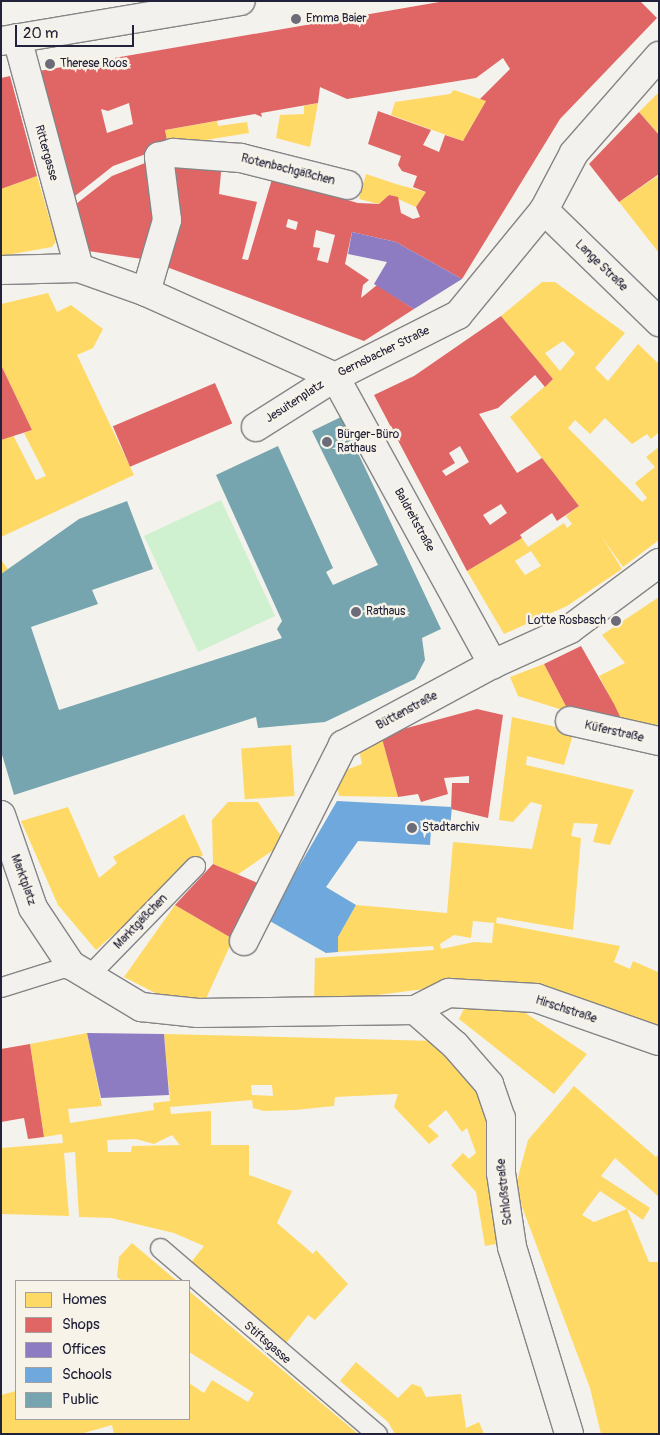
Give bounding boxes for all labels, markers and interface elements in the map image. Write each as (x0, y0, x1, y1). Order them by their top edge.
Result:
place label: Emma Baier (306, 12, 366, 26)
marker: Emma Baier (290, 13, 302, 25)
scale bar (18, 15, 136, 47)
text: 20 m (23, 24, 58, 43)
place label: Therese Roos (60, 57, 127, 71)
marker: Therese Roos (44, 58, 56, 70)
street label: Rittergasse (31, 124, 61, 182)
street label: Rotenbachgäßchen (240, 151, 336, 189)
street label: Lange Straße (572, 237, 630, 295)
street label: Gernsbacher Straße (336, 324, 432, 380)
street label: Jesuitenplatz (263, 378, 327, 426)
place label: Bürger-Büro Rathaus (337, 428, 399, 456)
marker: Bürger-Büro Rathaus (321, 436, 333, 448)
street label: Baldreitstraße (391, 486, 437, 554)
place label: Rathaus (366, 605, 405, 619)
marker: Rathaus (350, 606, 362, 618)
place label: Lotte Rosbasch (527, 614, 606, 628)
marker: Lotte Rosbasch (610, 615, 622, 627)
street label: Büttenstraße (374, 689, 440, 733)
street label: Küferstraße (583, 718, 645, 746)
place label: Stadtarchiv (422, 821, 480, 835)
marker: Stadtarchiv (406, 822, 418, 834)
street label: Marktplatz (7, 853, 39, 907)
street label: Marktgäßchen (111, 892, 171, 952)
street label: Hirschstraße (534, 993, 598, 1027)
street label: Schloßstraße (494, 1158, 516, 1226)
legend (15, 1280, 190, 1420)
text: Homes (62, 1290, 107, 1309)
text: Shops (62, 1315, 100, 1334)
street label: Stiftsgasse (241, 1319, 293, 1367)
text: Offices (62, 1340, 106, 1359)
text: Schools (62, 1365, 112, 1384)
text: Public (62, 1390, 99, 1409)

